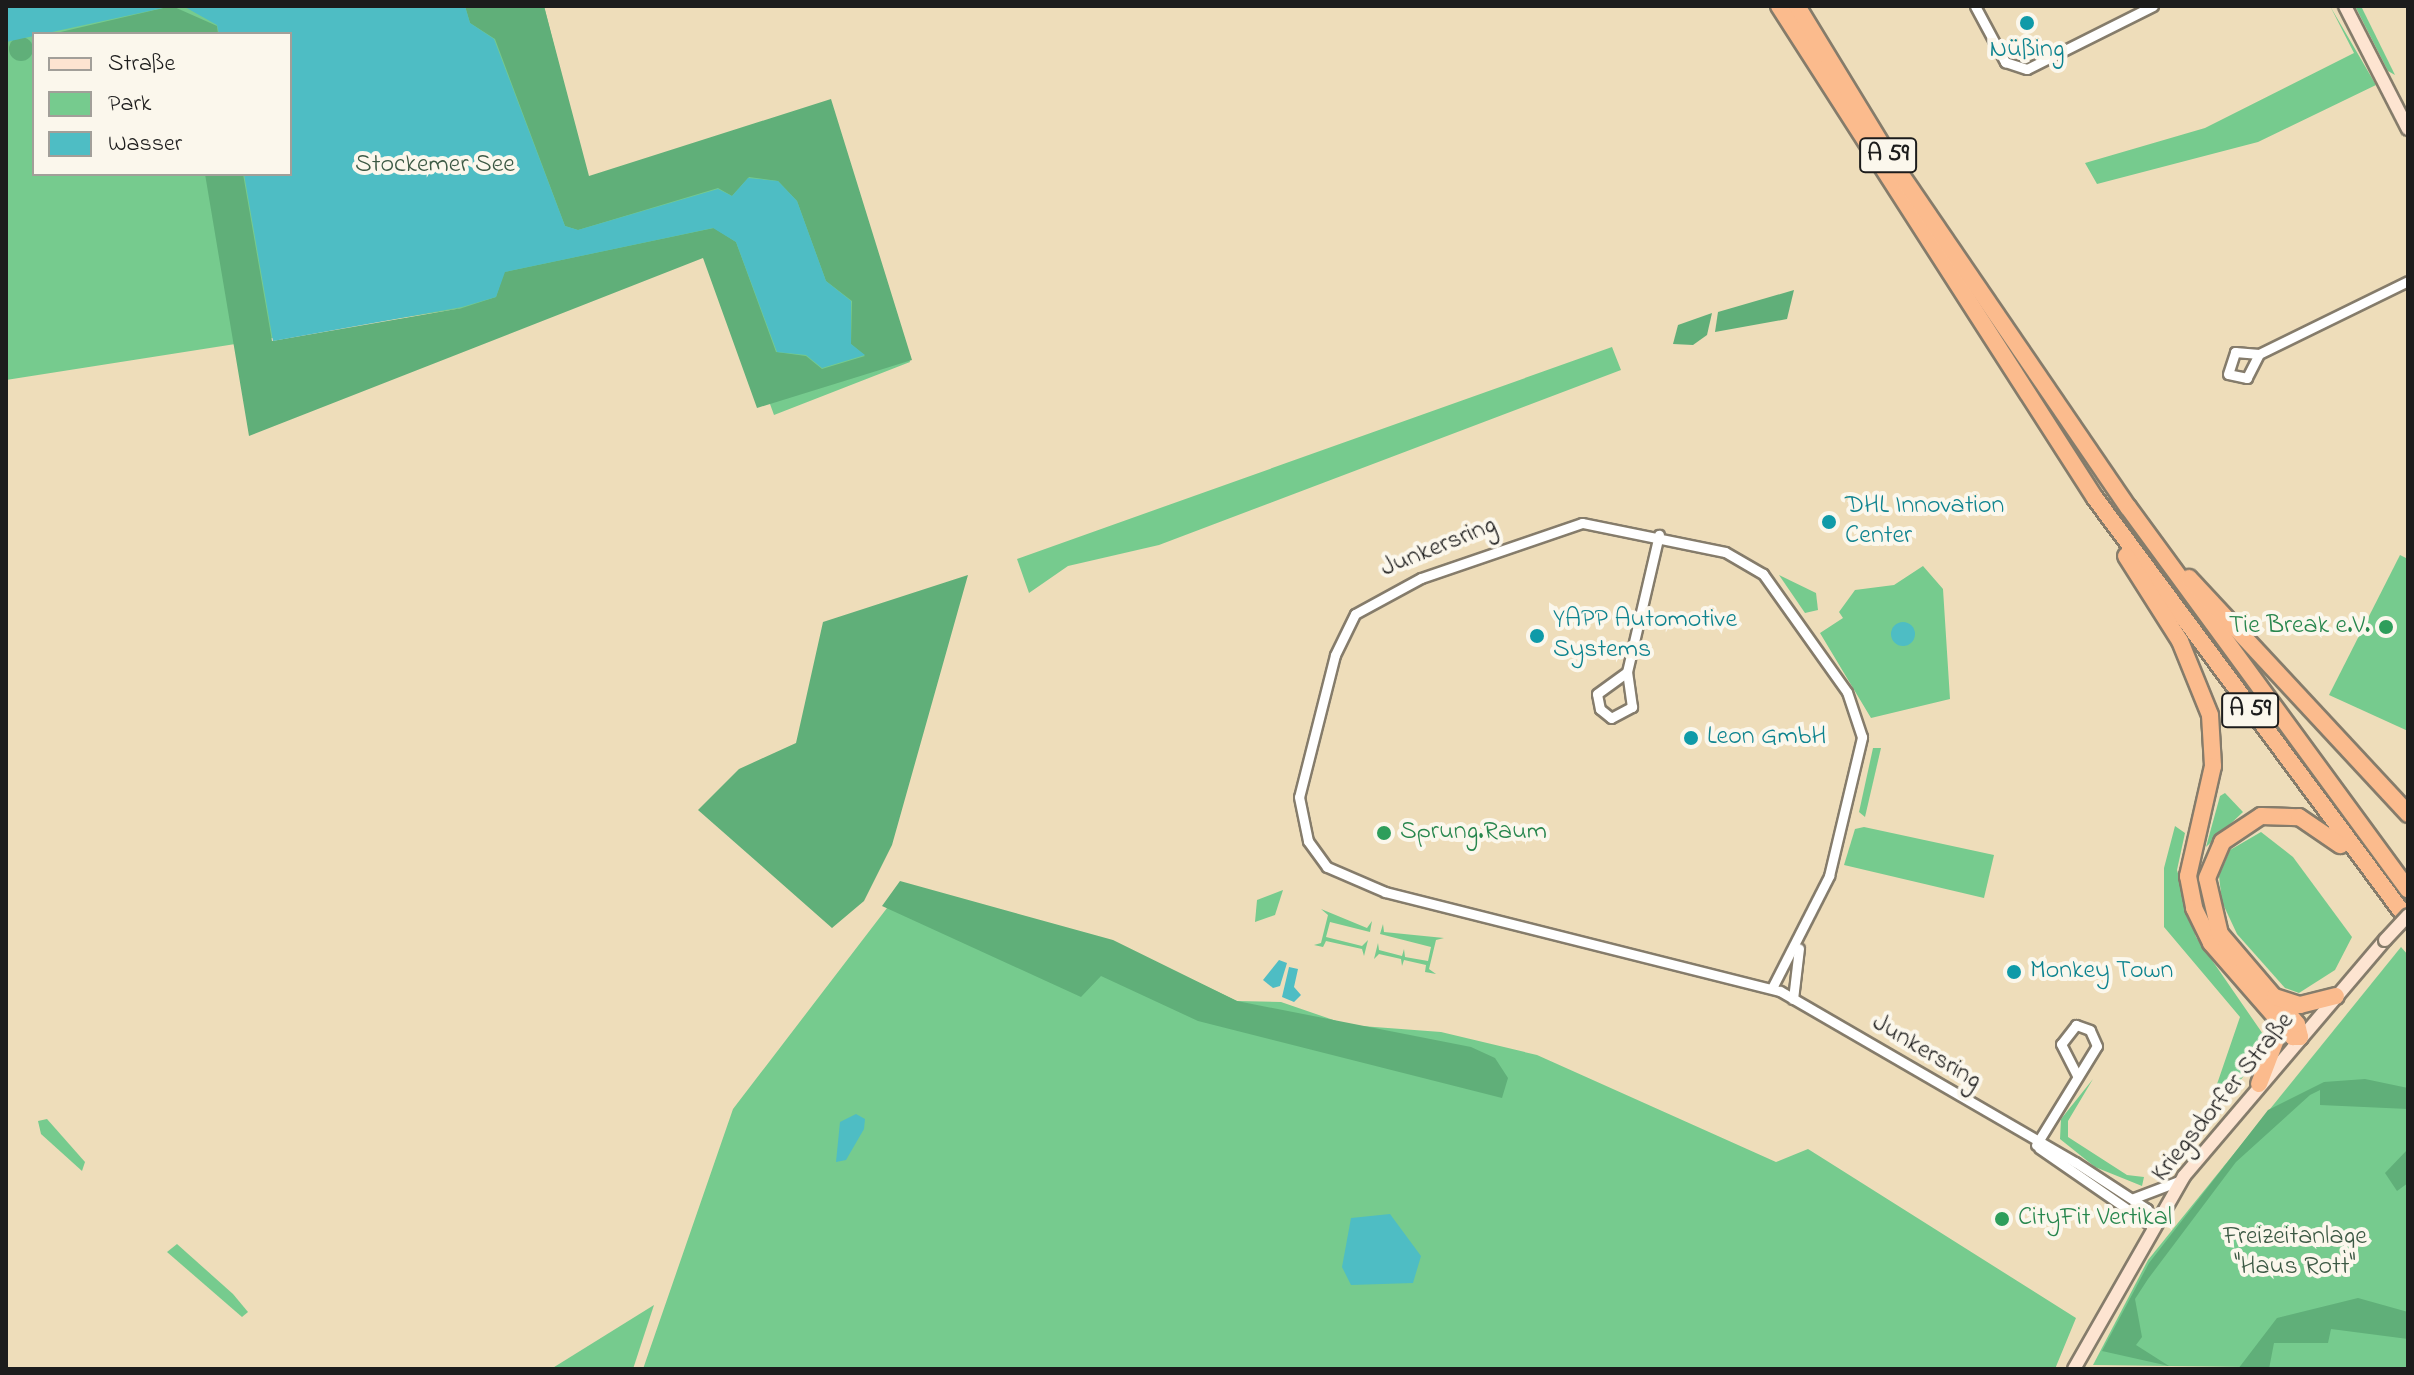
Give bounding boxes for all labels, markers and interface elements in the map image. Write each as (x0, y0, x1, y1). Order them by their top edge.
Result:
marker: Nüßing (2018, 14, 2036, 32)
legend (32, 32, 292, 176)
place label: Nüßing (1989, 35, 2065, 67)
text: Straße (108, 47, 175, 82)
text: Park (108, 87, 151, 122)
text: Wasser (108, 127, 182, 162)
road number: A 59 (1858, 135, 1918, 175)
park label: Stockemer See (355, 150, 515, 182)
place label: DHL Innovation Center (1845, 491, 2004, 552)
street label: Junkersring (1377, 511, 1501, 585)
marker: DHL Innovation Center (1820, 513, 1838, 531)
place label: YAPP Automotive Systems (1553, 605, 1737, 666)
place label: Tie Break e.V. (2229, 611, 2370, 643)
marker: Tie Break e.V. (2377, 618, 2395, 636)
marker: YAPP Automotive Systems (1528, 627, 1546, 645)
road number: A 59 (2220, 690, 2280, 730)
place label: Leon GmbH (1707, 722, 1826, 754)
marker: Leon GmbH (1682, 729, 1700, 747)
place label: Sprung.Raum (1400, 817, 1547, 849)
marker: Sprung.Raum (1375, 824, 1393, 842)
place label: Monkey Town (2030, 956, 2173, 988)
marker: Monkey Town (2005, 963, 2023, 981)
street label: Kriegsdorfer Straße (2146, 1007, 2302, 1189)
street label: Junkersring (1866, 1008, 1986, 1098)
place label: CityFit Vertikal (2018, 1203, 2172, 1235)
marker: CityFit Vertikal (1993, 1210, 2011, 1228)
park label: Freizeitanlage "Haus Rott" (2223, 1222, 2367, 1284)

